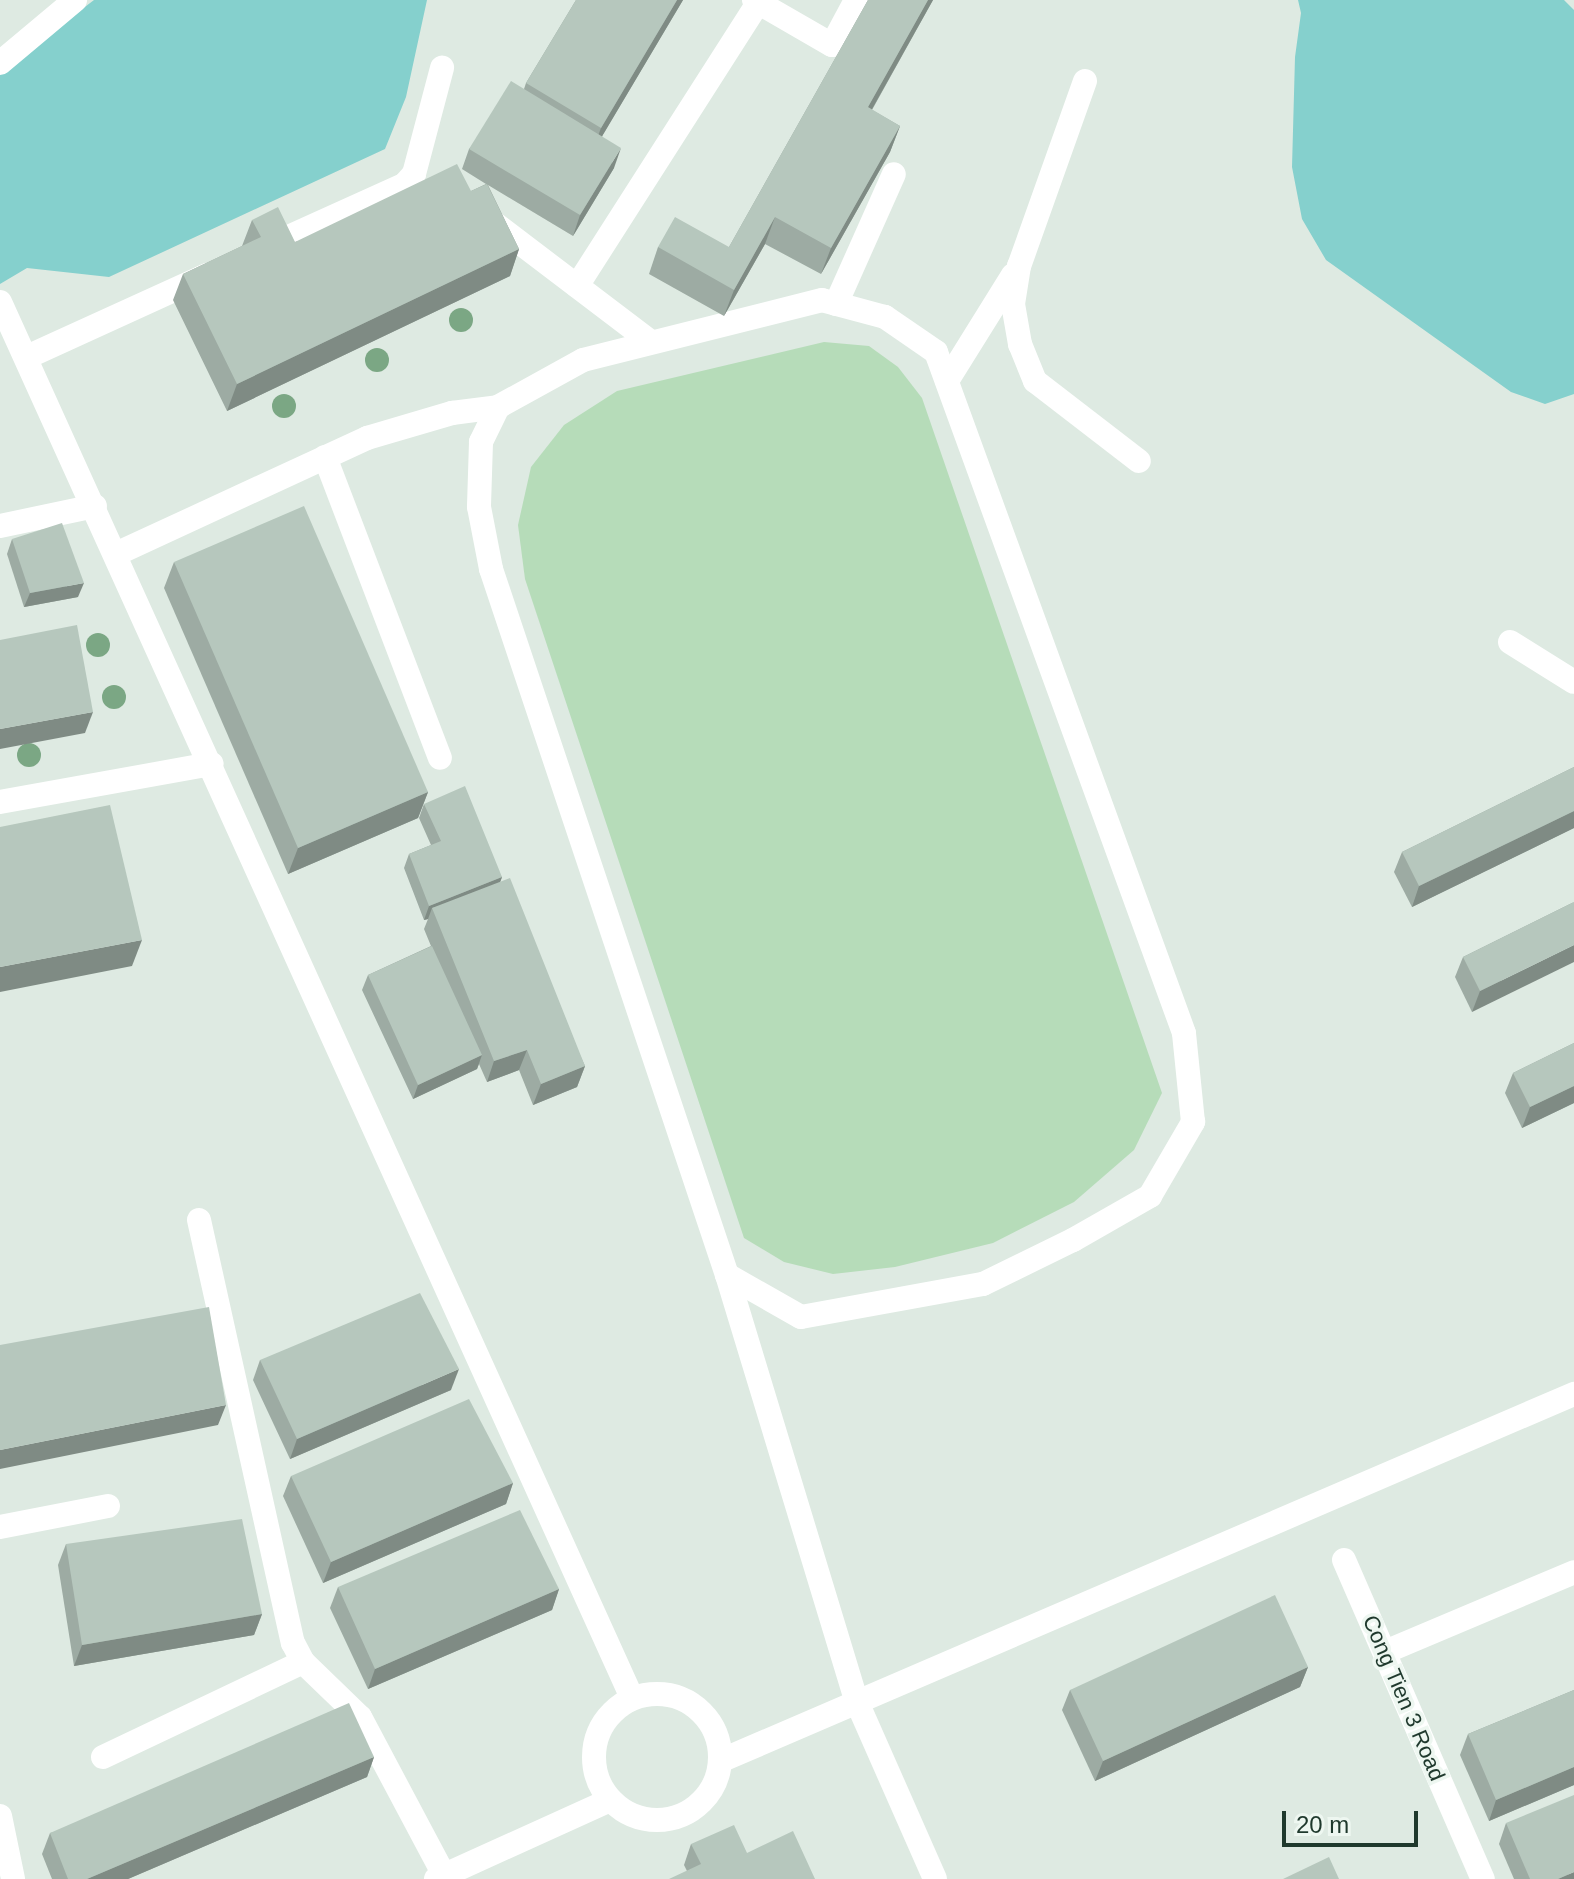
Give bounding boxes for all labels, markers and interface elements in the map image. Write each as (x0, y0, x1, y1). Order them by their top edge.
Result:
street label: Cong Tien 3 Road (1357, 1611, 1451, 1785)
scale bar (1286, 1795, 1422, 1845)
text: 20 m (1296, 1811, 1349, 1838)

